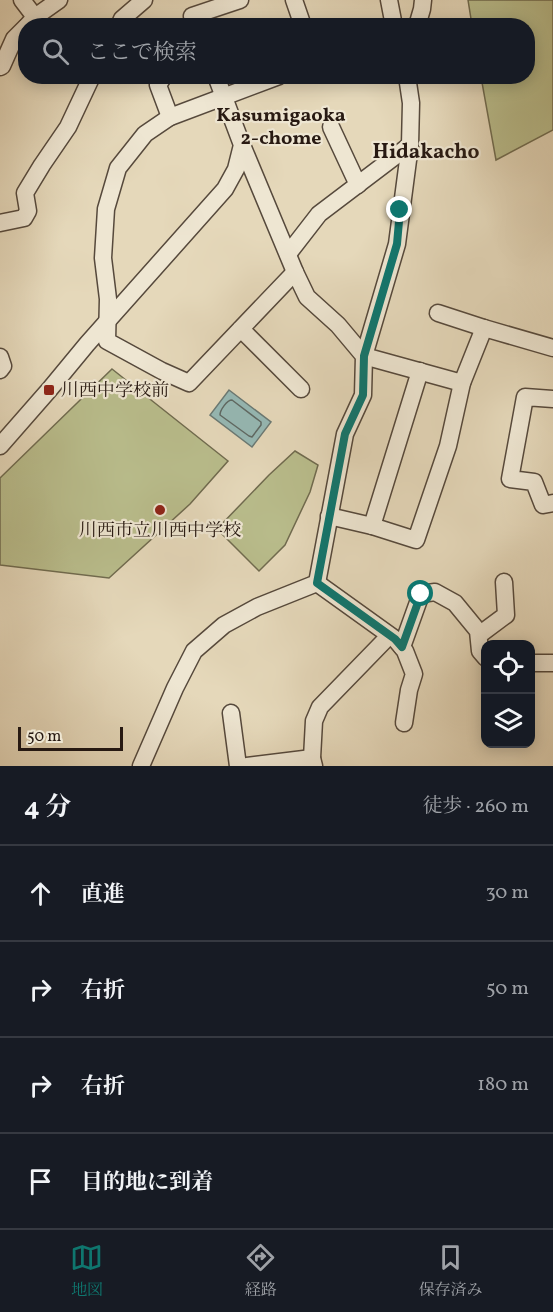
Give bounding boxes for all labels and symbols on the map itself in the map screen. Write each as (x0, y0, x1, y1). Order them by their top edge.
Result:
district label: Kasumigaoka 2-chome (216, 102, 346, 153)
district label: Hidakacho (373, 138, 479, 167)
route end (386, 196, 412, 222)
place label: 川西中学校前 (61, 379, 169, 404)
marker: 川西中学校前 (42, 383, 56, 397)
marker: 川西市立川西中学校 (153, 503, 167, 517)
place label: 川西市立川西中学校 (79, 519, 241, 544)
route start (407, 580, 433, 606)
scale bar (18, 724, 123, 752)

